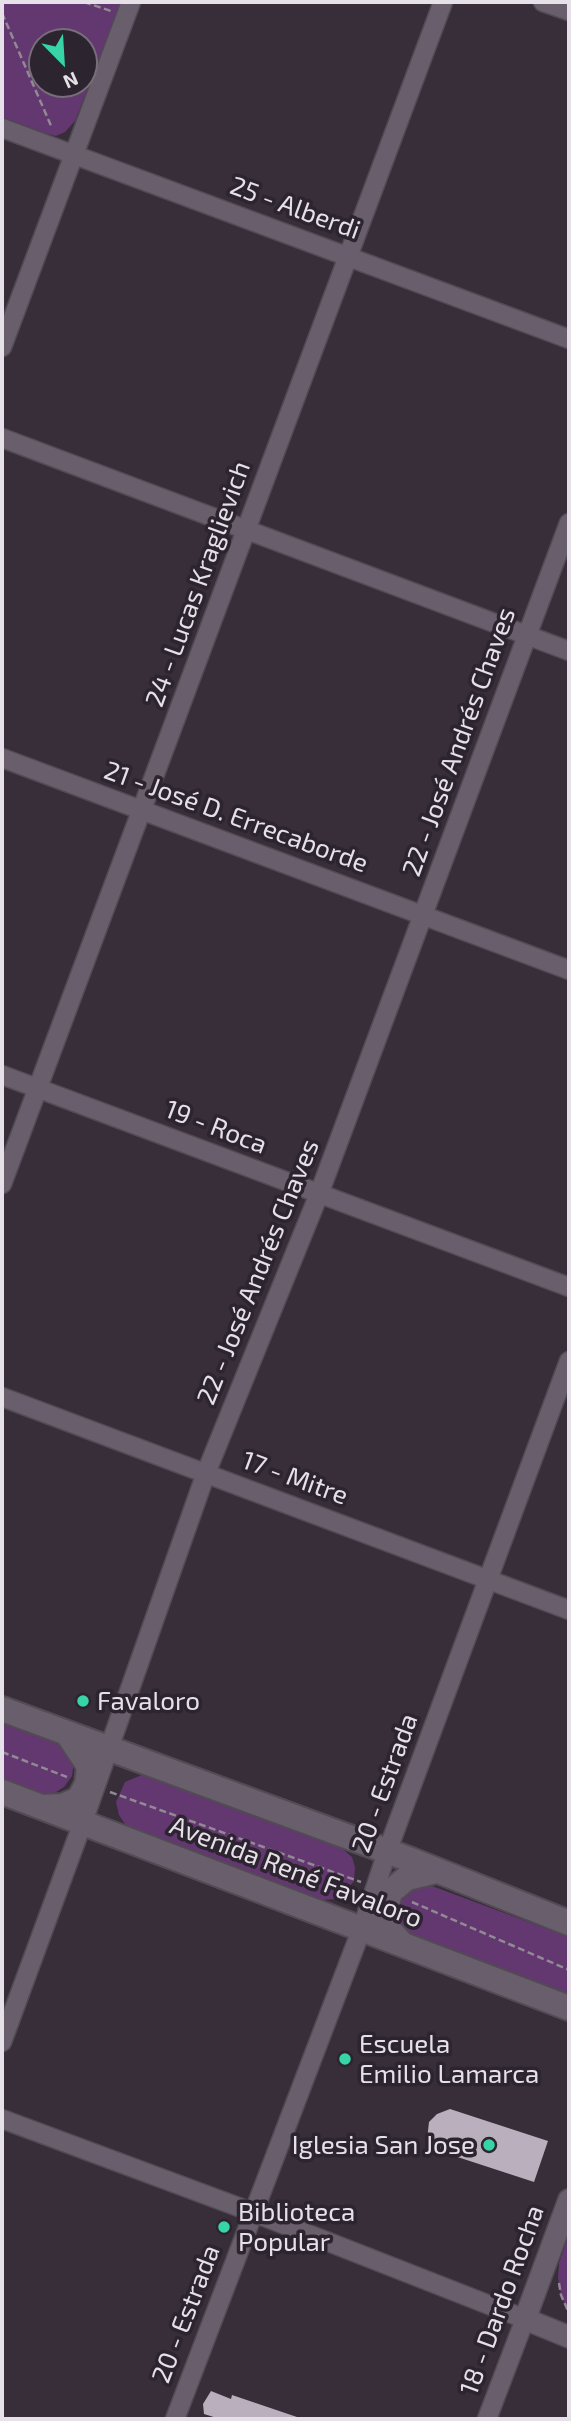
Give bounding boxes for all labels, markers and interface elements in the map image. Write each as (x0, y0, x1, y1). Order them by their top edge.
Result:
north arrow (28, 28, 98, 98)
text: N (60, 68, 82, 94)
street label: 25 - Alberdi (226, 170, 364, 246)
street label: 24 - Lucas Kraglievich (139, 457, 257, 711)
street label: 22 - José Andrés Chaves (396, 604, 522, 880)
street label: 21 - José D. Errecaborde (100, 755, 372, 879)
street label: 19 - Roca (161, 1093, 271, 1161)
street label: 22 - José Andrés Chaves (190, 1135, 326, 1409)
street label: 17 - Mitre (238, 1445, 352, 1511)
place label: Favaloro (97, 1685, 200, 1717)
marker: Favaloro (75, 1693, 91, 1709)
street label: 20 - Estrada (346, 1709, 424, 1857)
street label: Avenida René Favaloro (166, 1810, 426, 1934)
place label: Escuela Emilio Lamarca (359, 2028, 539, 2090)
marker: Escuela Emilio Lamarca (337, 2051, 353, 2067)
place label: Iglesia San Jose (292, 2129, 475, 2161)
marker: Iglesia San Jose (481, 2137, 497, 2153)
place label: Biblioteca Popular (238, 2196, 355, 2258)
street label: 18 - Dardo Rocha (453, 2201, 551, 2399)
marker: Biblioteca Popular (216, 2219, 232, 2235)
street label: 20 - Estrada (145, 2241, 227, 2387)

